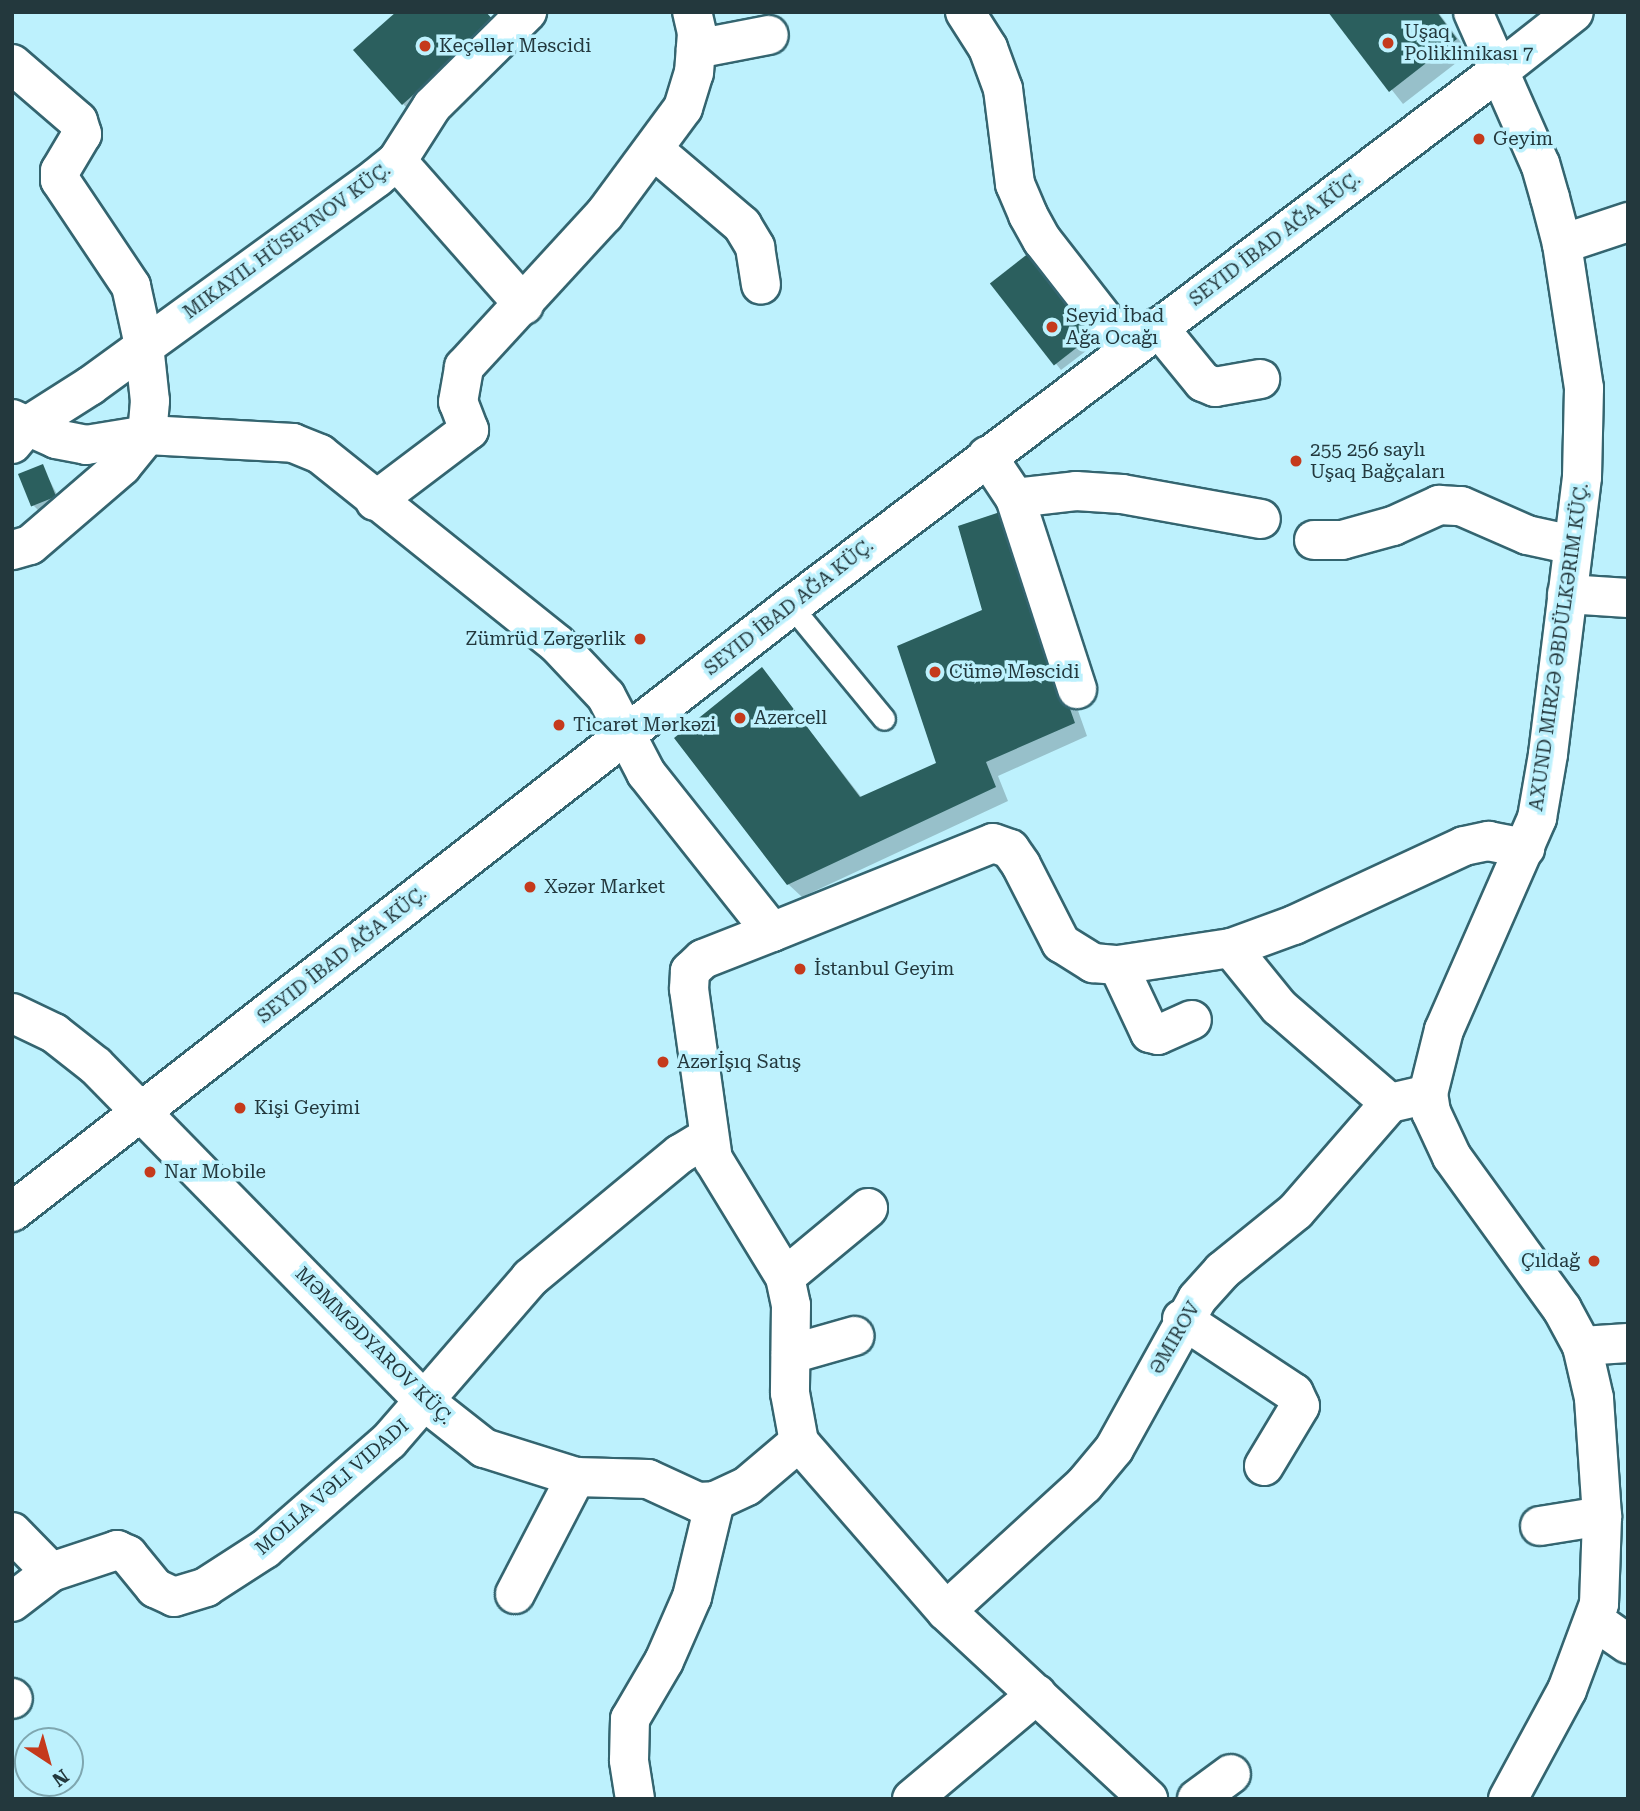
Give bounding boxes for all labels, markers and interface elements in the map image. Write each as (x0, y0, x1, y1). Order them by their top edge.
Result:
place label: Uşaq Poliklinikası 7 (1404, 21, 1533, 65)
marker: Uşaq Poliklinikası 7 (1378, 33, 1398, 53)
place label: Keçəllər Məscidi (439, 35, 591, 57)
marker: Keçəllər Məscidi (417, 38, 433, 54)
place label: Geyim (1493, 128, 1553, 150)
marker: Geyim (1471, 131, 1487, 147)
street label: MIKAYIL HÜSEYNOV KÜÇ. (179, 158, 395, 324)
street label: SEYID İBAD AĞA KÜÇ. (1185, 167, 1365, 311)
place label: Seyid İbad Ağa Ocağı (1066, 305, 1164, 349)
marker: Seyid İbad Ağa Ocağı (1044, 319, 1060, 335)
place label: 255 256 saylı Uşaq Bağçaları (1310, 439, 1445, 483)
marker: 255 256 saylı Uşaq Bağçaları (1288, 453, 1304, 469)
street label: AXUND MIRZƏ ƏBDÜLKƏRIM KÜÇ. (1525, 482, 1593, 812)
street label: SEYID İBAD AĞA KÜÇ. (700, 534, 878, 680)
place label: Zümrüd Zərgərlik (466, 628, 626, 650)
marker: Zümrüd Zərgərlik (632, 631, 648, 647)
place label: Cümə Məscidi (949, 661, 1080, 683)
marker: Cümə Məscidi (927, 664, 943, 680)
place label: Azercell (754, 707, 827, 729)
marker: Azercell (732, 710, 748, 726)
place label: Ticarət Mərkəzi (573, 714, 716, 736)
marker: Ticarət Mərkəzi (551, 717, 567, 733)
place label: Xəzər Market (544, 876, 665, 898)
marker: Xəzər Market (522, 879, 538, 895)
street label: SEYID İBAD AĞA KÜÇ. (253, 882, 431, 1028)
place label: İstanbul Geyim (814, 958, 954, 980)
marker: İstanbul Geyim (792, 961, 808, 977)
place label: Azərİşıq Satış (677, 1051, 801, 1073)
marker: Azərİşıq Satış (655, 1054, 671, 1070)
place label: Kişi Geyimi (254, 1097, 360, 1119)
marker: Kişi Geyimi (232, 1100, 248, 1116)
place label: Nar Mobile (164, 1161, 266, 1183)
marker: Nar Mobile (142, 1164, 158, 1180)
place label: Çıldağ (1521, 1250, 1580, 1272)
marker: Çıldağ (1586, 1253, 1602, 1269)
street label: MƏMMƏDYAROV KÜÇ. (290, 1262, 458, 1430)
street label: ƏMIROV (1145, 1298, 1205, 1378)
street label: MOLLA VƏLI VIDADI (251, 1414, 413, 1560)
north arrow (14, 1727, 84, 1797)
text: N (48, 1764, 73, 1791)

